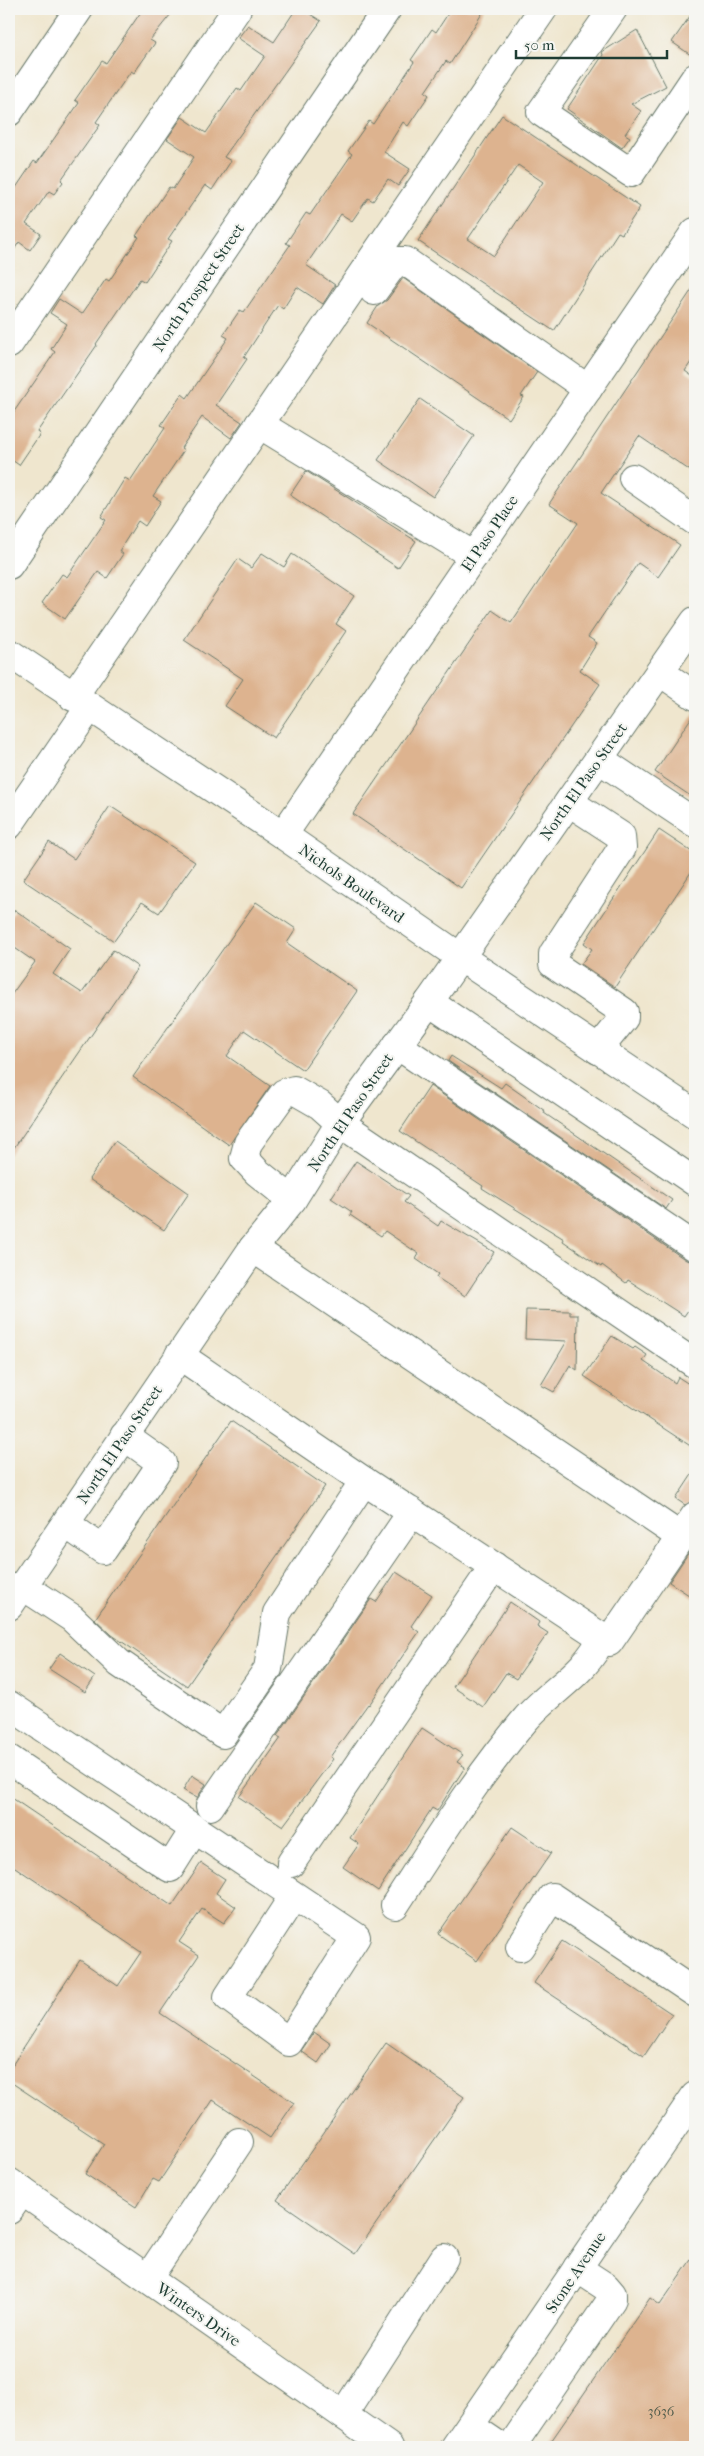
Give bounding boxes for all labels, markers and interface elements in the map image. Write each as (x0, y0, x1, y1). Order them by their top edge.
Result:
scale bar (516, 28, 668, 60)
text: 50 m (524, 36, 555, 54)
street label: North Prospect Street (149, 219, 248, 355)
street label: El Paso Place (457, 491, 522, 575)
street label: North El Paso Street (536, 719, 631, 844)
street label: Nichols Boulevard (295, 840, 408, 927)
street label: North El Paso Street (304, 1049, 397, 1175)
street label: North El Paso Street (73, 1381, 166, 1507)
street label: Stone Avenue (541, 2228, 610, 2317)
street label: Winters Drive (152, 2278, 245, 2350)
house number: 3636 (648, 2403, 675, 2420)

